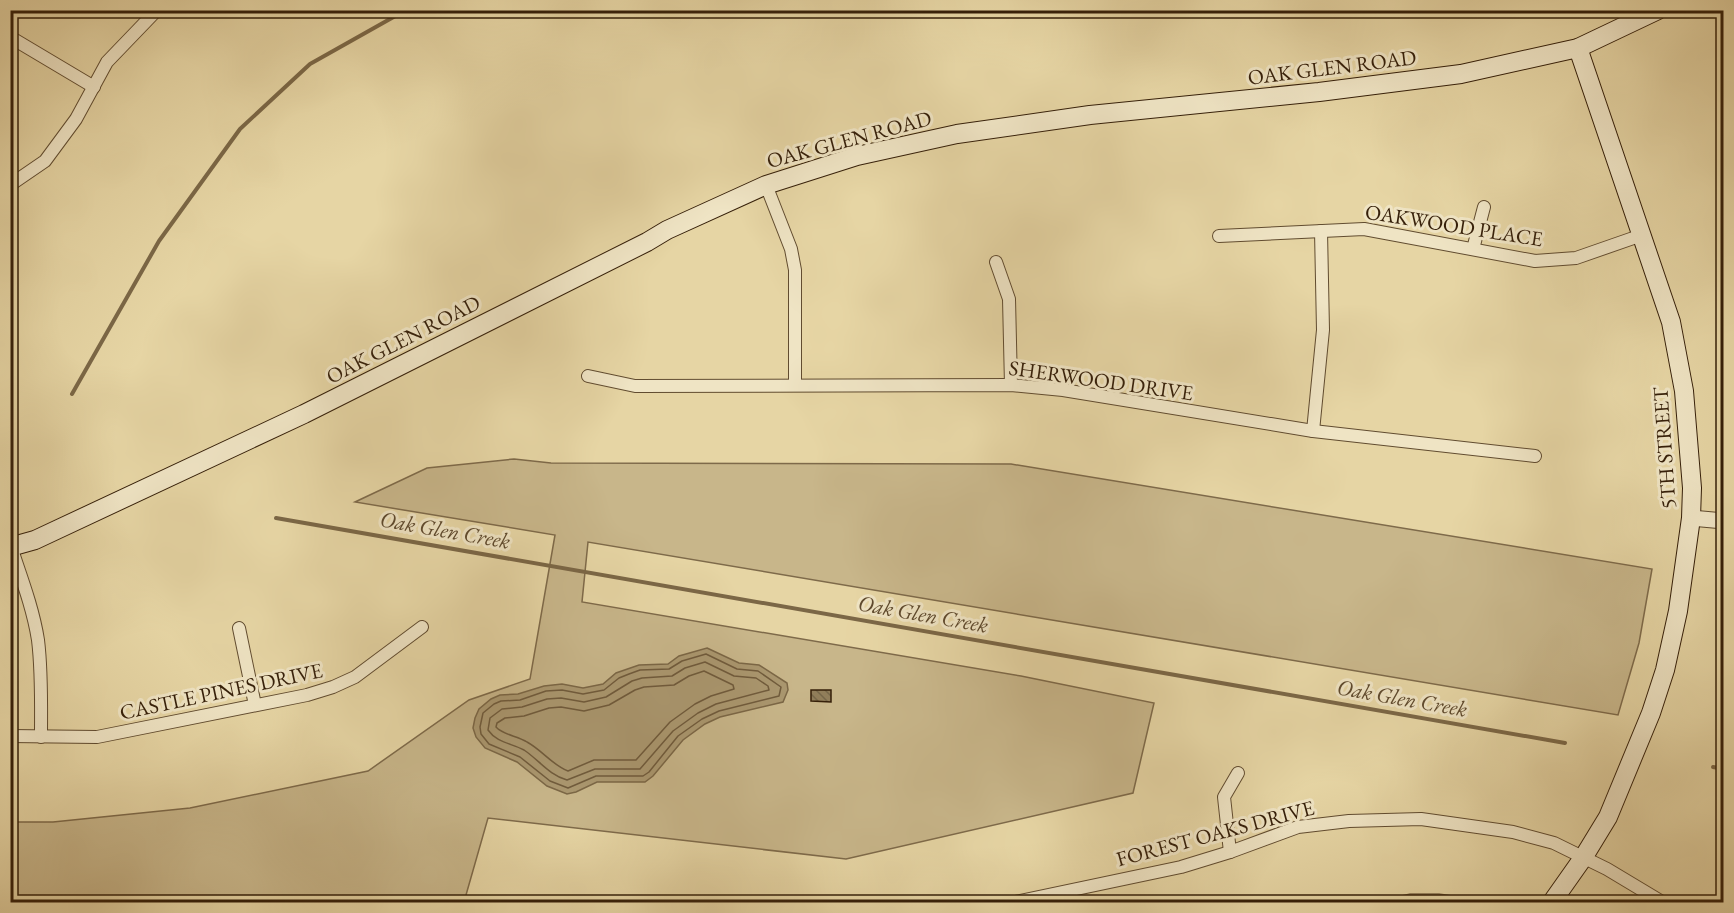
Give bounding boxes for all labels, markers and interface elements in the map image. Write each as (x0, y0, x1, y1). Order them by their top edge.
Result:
street label: OAK GLEN ROAD (1246, 43, 1418, 91)
street label: OAK GLEN ROAD (764, 104, 934, 174)
street label: OAKWOOD PLACE (1363, 198, 1545, 252)
street label: OAK GLEN ROAD (321, 288, 485, 389)
street label: SHERWOOD DRIVE (1007, 354, 1195, 406)
street label: 5TH STREET (1646, 385, 1682, 510)
water label: Oak Glen Creek (378, 504, 512, 556)
water label: Oak Glen Creek (856, 588, 990, 640)
street label: CASTLE PINES DRIVE (117, 656, 325, 726)
water label: Oak Glen Creek (1335, 672, 1469, 724)
street label: FOREST OAKS DRIVE (1113, 794, 1317, 872)

